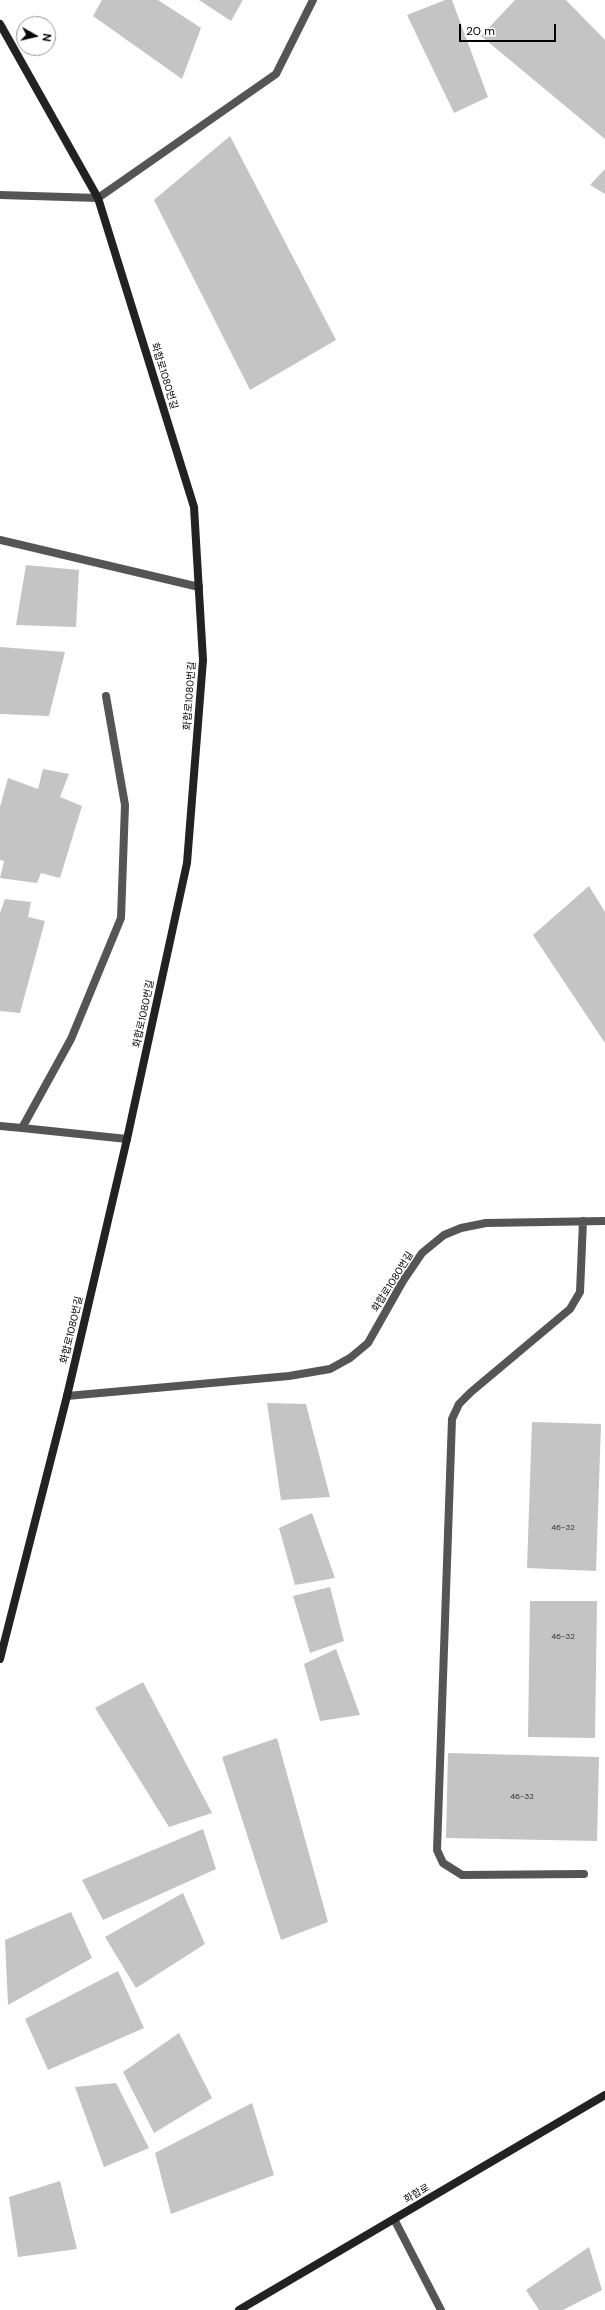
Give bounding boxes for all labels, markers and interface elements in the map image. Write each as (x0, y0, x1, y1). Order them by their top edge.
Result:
north arrow (16, 16, 56, 56)
scale bar (461, 16, 558, 42)
text: 20 m (466, 23, 495, 39)
text: N (39, 33, 54, 42)
street label: 화합로1080번길 (148, 341, 180, 411)
street label: 화합로1080번길 (182, 661, 198, 731)
street label: 화합로1080번길 (131, 979, 157, 1049)
street label: 화합로1080번길 (370, 1250, 416, 1314)
street label: 화합로1080번길 (58, 1295, 86, 1365)
house number: 46-32 (551, 1523, 575, 1533)
house number: 46-32 (551, 1632, 575, 1642)
house number: 46-32 (510, 1792, 534, 1802)
street label: 화합로 (402, 2182, 432, 2206)

